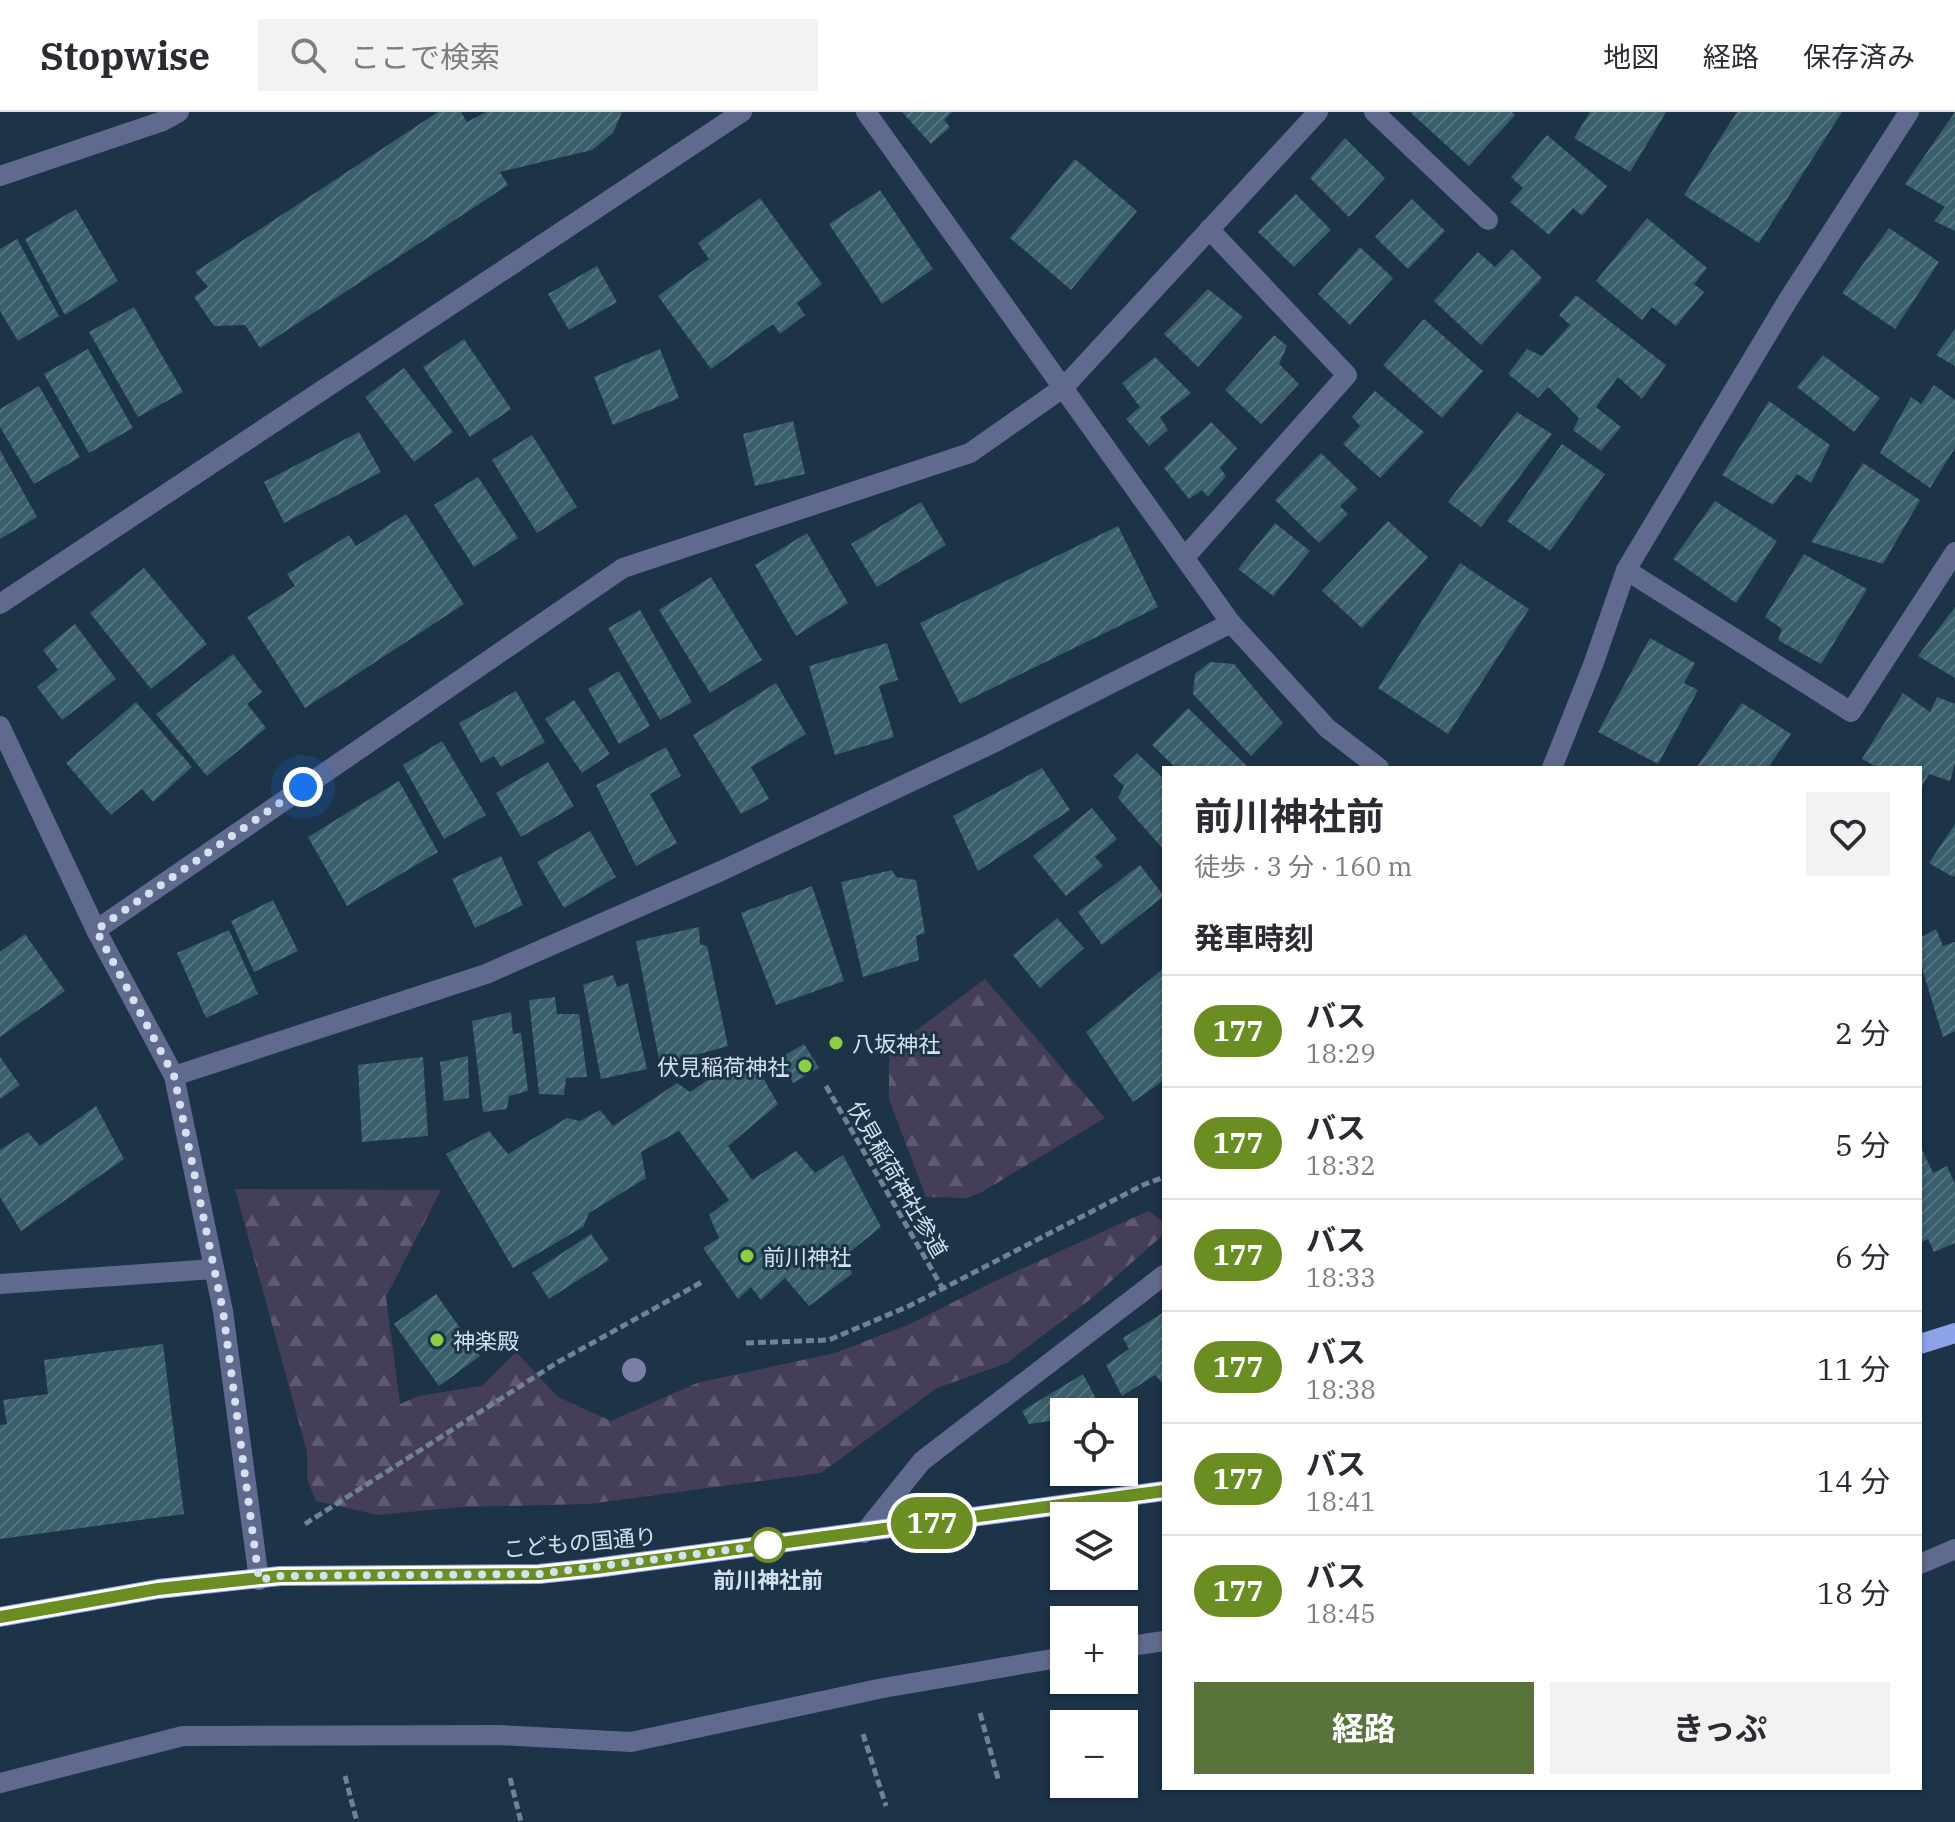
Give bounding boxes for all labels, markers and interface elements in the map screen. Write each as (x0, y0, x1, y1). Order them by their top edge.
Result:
search box (258, 19, 818, 91)
text: Stopwise (40, 31, 210, 80)
icon: search (286, 33, 330, 77)
text: ここで検索 (350, 37, 500, 76)
text: 地図 (1603, 38, 1659, 75)
text: 経路 (1703, 38, 1759, 75)
text: 保存済み (1803, 38, 1915, 75)
your location (283, 767, 323, 807)
text: 前川神社前 (1194, 791, 1384, 840)
button: heart (1806, 792, 1890, 876)
text: 徒歩 · 3 分 · 160 m (1194, 849, 1412, 883)
text: 発車時刻 (1194, 918, 1314, 957)
text: バス (1306, 996, 1366, 1035)
text: 177 (1213, 1012, 1263, 1049)
text: 2 分 (1835, 1013, 1890, 1052)
place label: 八坂神社 (852, 1029, 940, 1058)
marker: 八坂神社 (827, 1034, 845, 1052)
text: 18:29 (1306, 1036, 1376, 1070)
place label: 伏見稲荷神社 (657, 1052, 789, 1081)
marker: 伏見稲荷神社 (796, 1057, 814, 1075)
street label: 伏見稲荷神社参道 (841, 1096, 955, 1262)
text: バス (1306, 1108, 1366, 1147)
text: 177 (1213, 1124, 1263, 1161)
text: 5 分 (1835, 1125, 1890, 1164)
text: 18:32 (1306, 1148, 1376, 1182)
text: バス (1306, 1220, 1366, 1259)
text: 177 (1213, 1236, 1263, 1273)
text: 6 分 (1835, 1237, 1890, 1276)
place label: 前川神社 (763, 1242, 851, 1271)
marker: 前川神社 (738, 1247, 756, 1265)
text: 18:33 (1306, 1260, 1376, 1294)
place label: 神楽殿 (453, 1326, 519, 1355)
marker: 神楽殿 (428, 1331, 446, 1349)
text: バス (1306, 1332, 1366, 1371)
text: 177 (1213, 1348, 1263, 1385)
text: 11 分 (1817, 1349, 1890, 1388)
text: 18:38 (1306, 1372, 1376, 1406)
map controls (1050, 1398, 1138, 1798)
button: locate (1050, 1398, 1138, 1486)
text: バス (1306, 1444, 1366, 1483)
text: 177 (1213, 1460, 1263, 1497)
text: 14 分 (1817, 1461, 1890, 1500)
text: 18:41 (1306, 1484, 1376, 1518)
line badge: 177 (886, 1497, 978, 1549)
button: layers (1050, 1502, 1138, 1590)
text: 177 (907, 1504, 957, 1541)
street label: こどもの国通り (502, 1521, 658, 1563)
marker: 前川神社前 (751, 1528, 785, 1562)
text: バス (1306, 1556, 1366, 1595)
place label: 前川神社前 (713, 1565, 823, 1594)
text: 177 (1213, 1572, 1263, 1609)
text: 18 分 (1817, 1573, 1890, 1612)
text: 18:45 (1306, 1596, 1376, 1630)
button: + (1050, 1606, 1138, 1694)
button: 経路 (1194, 1682, 1534, 1774)
button: きっぷ (1550, 1682, 1890, 1774)
button: − (1050, 1710, 1138, 1798)

